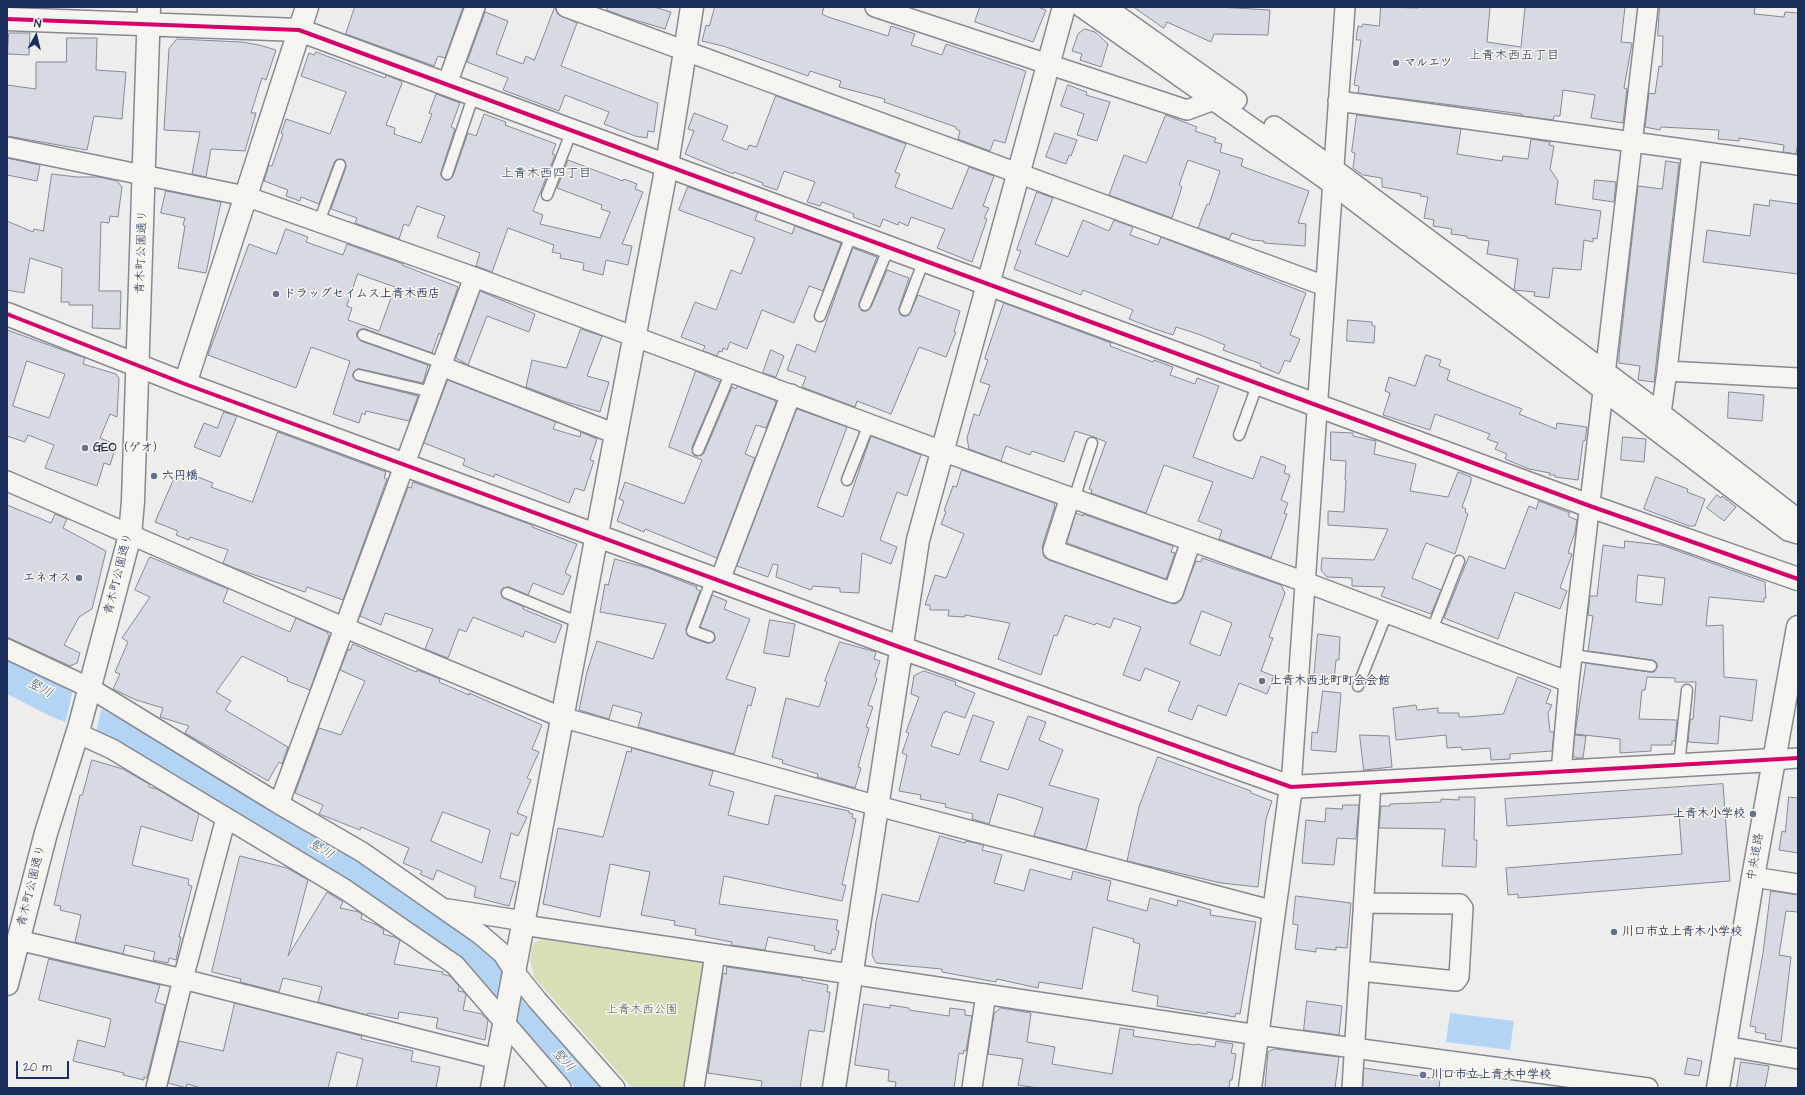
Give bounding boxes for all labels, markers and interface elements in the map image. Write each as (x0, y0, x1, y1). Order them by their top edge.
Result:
north arrow (16, 16, 56, 56)
text: N (33, 16, 42, 32)
district label: 上青木西五丁目 (1469, 48, 1559, 64)
place label: マルエツ (1404, 56, 1452, 70)
marker: マルエツ (1391, 58, 1401, 68)
district label: 上青木西四丁目 (501, 166, 591, 182)
street label: 青木町公園通り (133, 210, 151, 294)
place label: ドラッグセイムス上青木西店 (284, 287, 440, 301)
marker: ドラッグセイムス上青木西店 (271, 289, 281, 299)
place label: GEO（ゲオ） (93, 441, 164, 455)
marker: GEO（ゲオ） (80, 443, 90, 453)
place label: 六円橋 (162, 469, 198, 483)
marker: 六円橋 (149, 471, 159, 481)
street label: 青木町公園通り (102, 532, 136, 616)
place label: エネオス (23, 571, 71, 585)
marker: エネオス (74, 573, 84, 583)
place label: 上青木西北町町会会館 (1270, 674, 1390, 688)
water label: 竪川 (25, 676, 55, 702)
marker: 上青木西北町町会会館 (1257, 676, 1267, 686)
place label: 上青木小学校 (1673, 807, 1745, 821)
marker: 上青木小学校 (1748, 809, 1758, 819)
street label: 中央道路 (1745, 832, 1767, 882)
water label: 竪川 (306, 836, 336, 864)
street label: 青木町公園通り (15, 844, 49, 928)
place label: 川口市立上青木小学校 (1622, 925, 1742, 939)
marker: 川口市立上青木小学校 (1609, 927, 1619, 937)
park label: 上青木西公園 (606, 1003, 678, 1017)
water label: 竪川 (548, 1046, 578, 1076)
scale bar (18, 1053, 71, 1079)
text: 20 m (23, 1059, 52, 1076)
place label: 川口市立上青木中学校 (1431, 1068, 1551, 1082)
marker: 川口市立上青木中学校 (1418, 1070, 1428, 1080)

